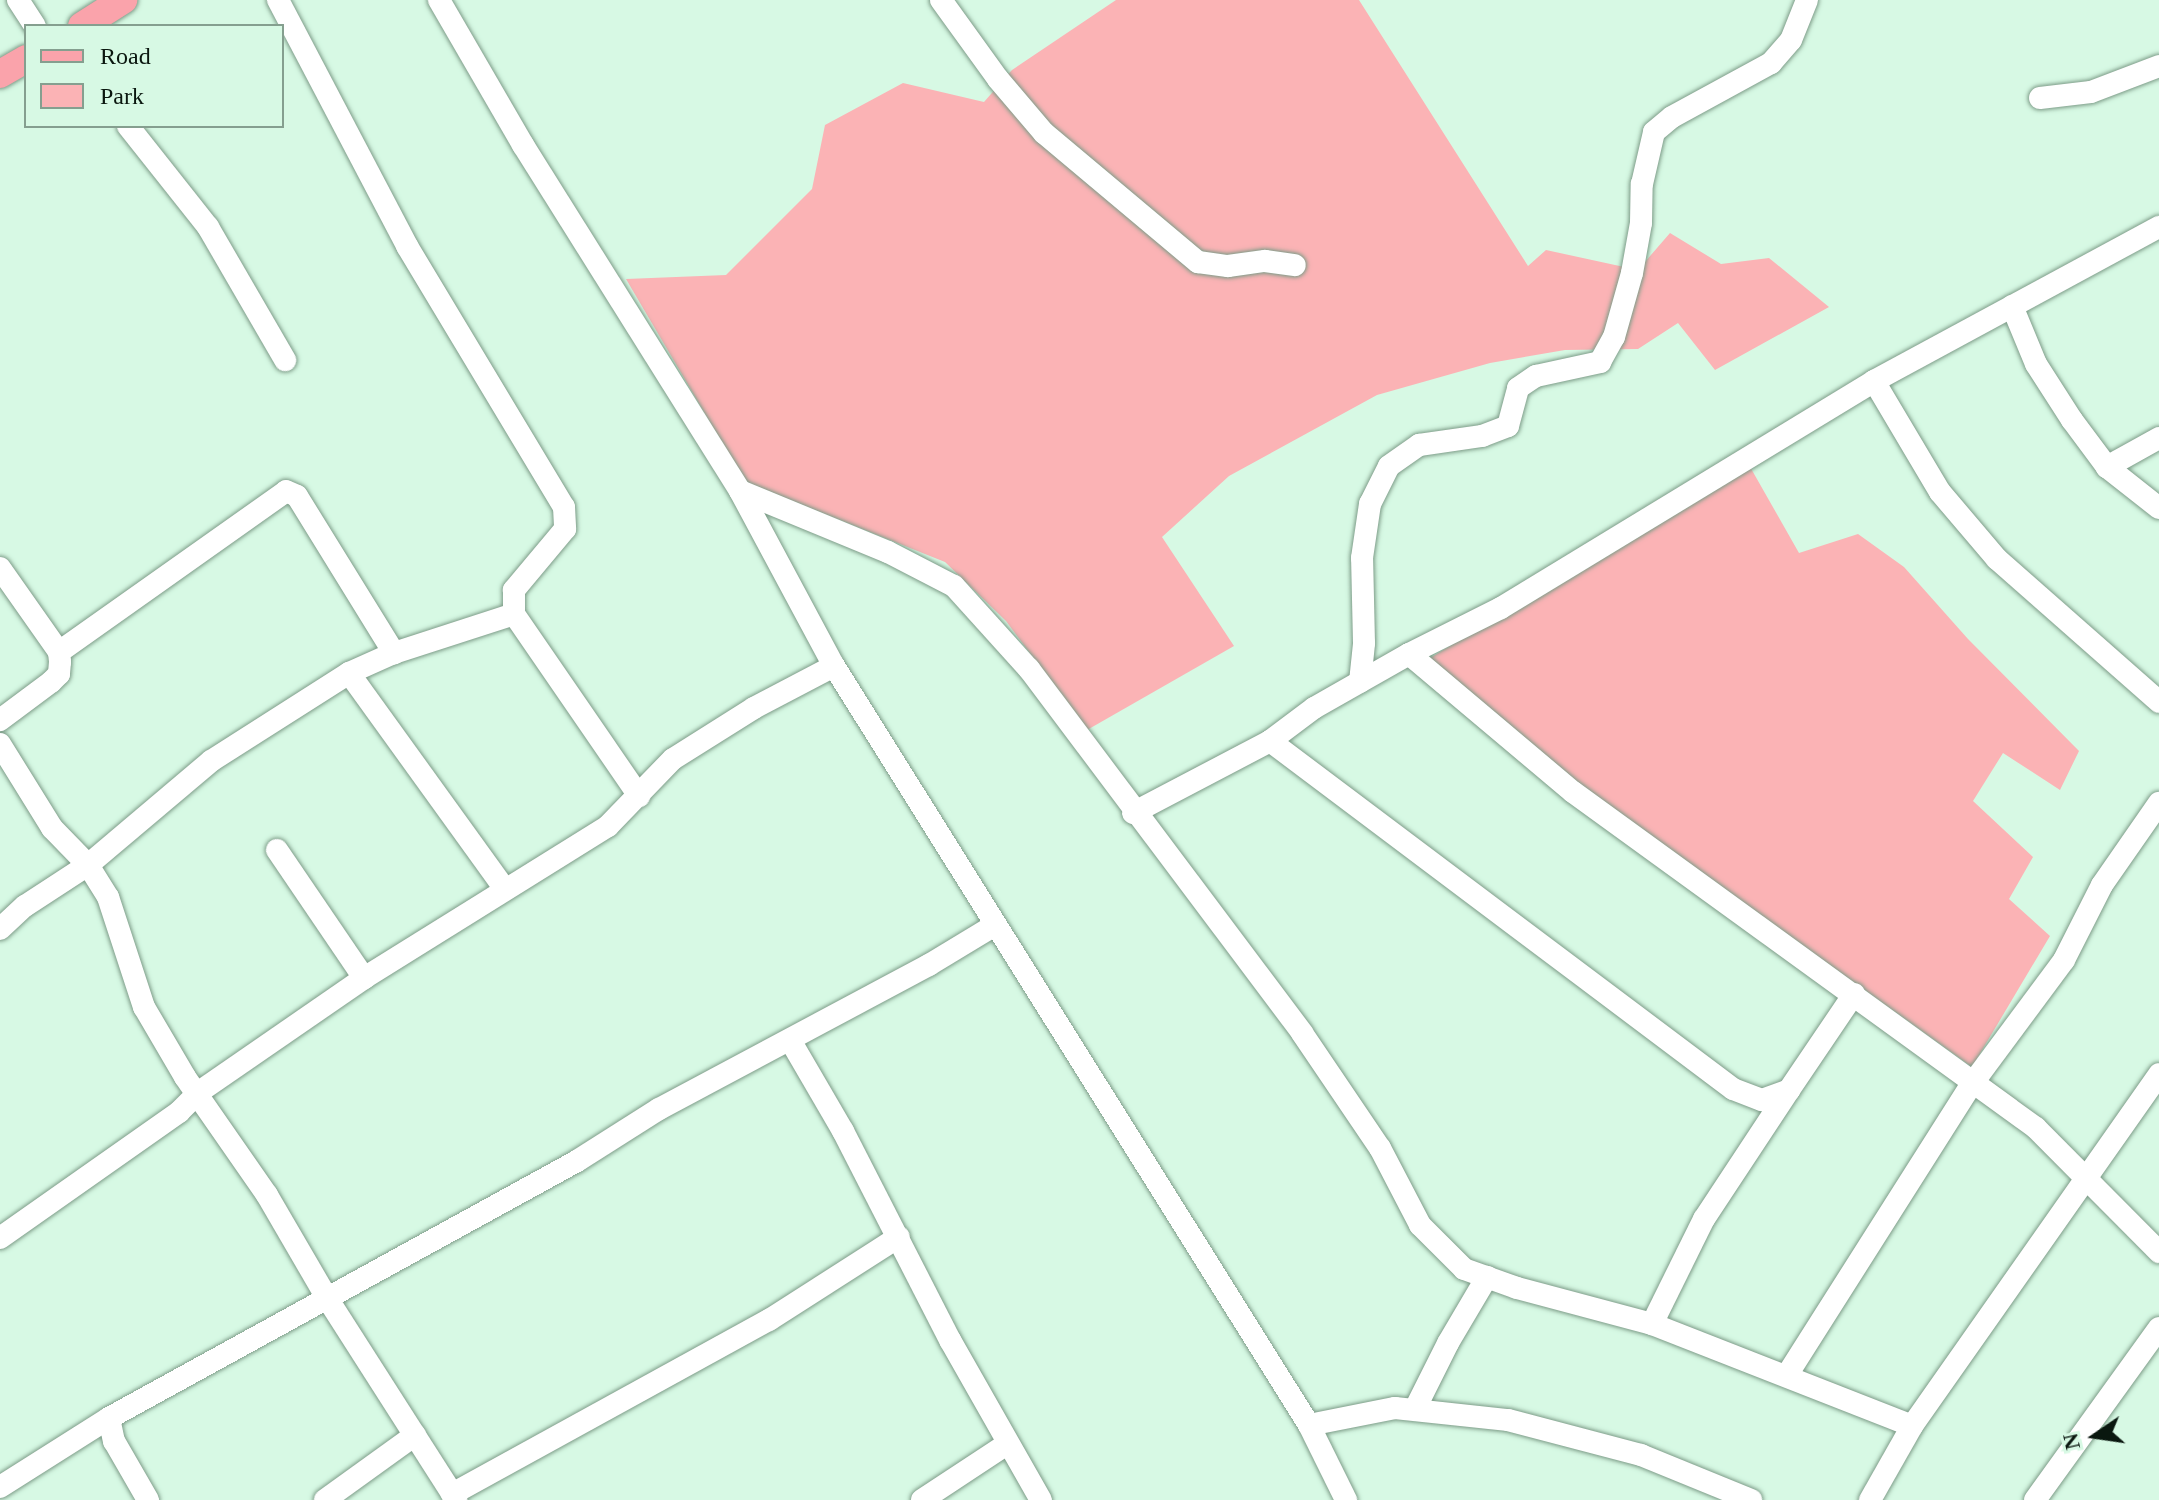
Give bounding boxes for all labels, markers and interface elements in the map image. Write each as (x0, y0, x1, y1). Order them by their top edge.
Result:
legend (24, 24, 284, 128)
text: Road (100, 43, 151, 69)
text: Park (100, 83, 144, 109)
north arrow (2055, 1396, 2135, 1476)
text: N (2057, 1431, 2085, 1452)

